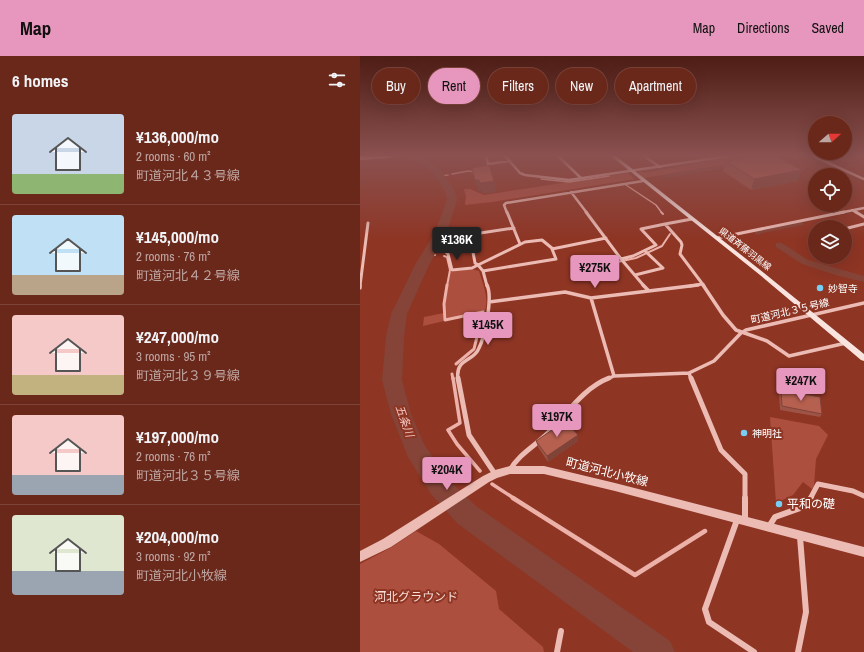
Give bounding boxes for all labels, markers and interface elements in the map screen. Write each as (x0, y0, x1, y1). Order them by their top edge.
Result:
text: Map (20, 15, 51, 41)
text: Map (693, 19, 715, 37)
text: Directions (737, 19, 789, 37)
text: Saved (811, 19, 844, 37)
chip: Buy (372, 68, 420, 104)
chip: Rent (428, 68, 480, 104)
chip: Filters (488, 68, 548, 104)
chip: New (556, 68, 607, 104)
chip: Apartment (615, 68, 696, 104)
text: 6 homes (12, 69, 69, 92)
icon: filters (326, 69, 348, 91)
north arrow (808, 116, 852, 160)
map controls (808, 116, 852, 264)
text: ¥136,000/mo (136, 125, 219, 148)
icon: home (44, 130, 92, 178)
text: 2 rooms · 60 m² (136, 148, 211, 165)
text: 町道河北４３号線 (136, 167, 240, 184)
button: locate (808, 168, 852, 212)
button: layers (808, 220, 852, 264)
text: ¥145,000/mo (136, 225, 219, 248)
street label: 県道斉藤羽黒線 (716, 225, 774, 274)
pin: ¥136K (429, 227, 485, 261)
icon: home (44, 231, 92, 279)
text: ¥136K (441, 231, 473, 248)
text: 2 rooms · 76 m² (136, 248, 211, 265)
pin: ¥275K (567, 255, 623, 289)
text: ¥275K (579, 259, 611, 276)
text: 町道河北４２号線 (136, 267, 240, 284)
place label: 妙智寺 (828, 282, 858, 295)
marker: 妙智寺 (815, 283, 825, 293)
street label: 町道河北３５号線 (750, 296, 830, 326)
pin: ¥145K (460, 312, 516, 346)
text: ¥145K (472, 316, 504, 333)
text: ¥247,000/mo (136, 325, 219, 348)
icon: home (44, 331, 92, 379)
text: 3 rooms · 95 m² (136, 348, 211, 365)
text: 町道河北３９号線 (136, 367, 240, 384)
pin: ¥247K (773, 368, 829, 402)
text: ¥247K (785, 372, 817, 389)
water label: 五条川 (393, 403, 418, 440)
pin: ¥197K (529, 404, 585, 438)
text: ¥197K (541, 408, 573, 425)
text: ¥197,000/mo (136, 425, 219, 448)
place label: 神明社 (752, 427, 782, 440)
marker: 神明社 (739, 428, 749, 438)
icon: home (44, 431, 92, 479)
text: 2 rooms · 76 m² (136, 448, 211, 465)
street label: 町道河北小牧線 (564, 454, 650, 490)
pin: ¥204K (419, 457, 475, 491)
text: ¥204K (431, 461, 463, 478)
text: 町道河北３５号線 (136, 467, 240, 484)
place label: 平和の礎 (787, 496, 835, 512)
marker: 平和の礎 (774, 499, 784, 509)
text: ¥204,000/mo (136, 525, 219, 548)
icon: home (44, 531, 92, 579)
text: 3 rooms · 92 m² (136, 548, 211, 565)
text: 町道河北小牧線 (136, 567, 227, 584)
park label: 河北グラウンド (374, 589, 458, 605)

